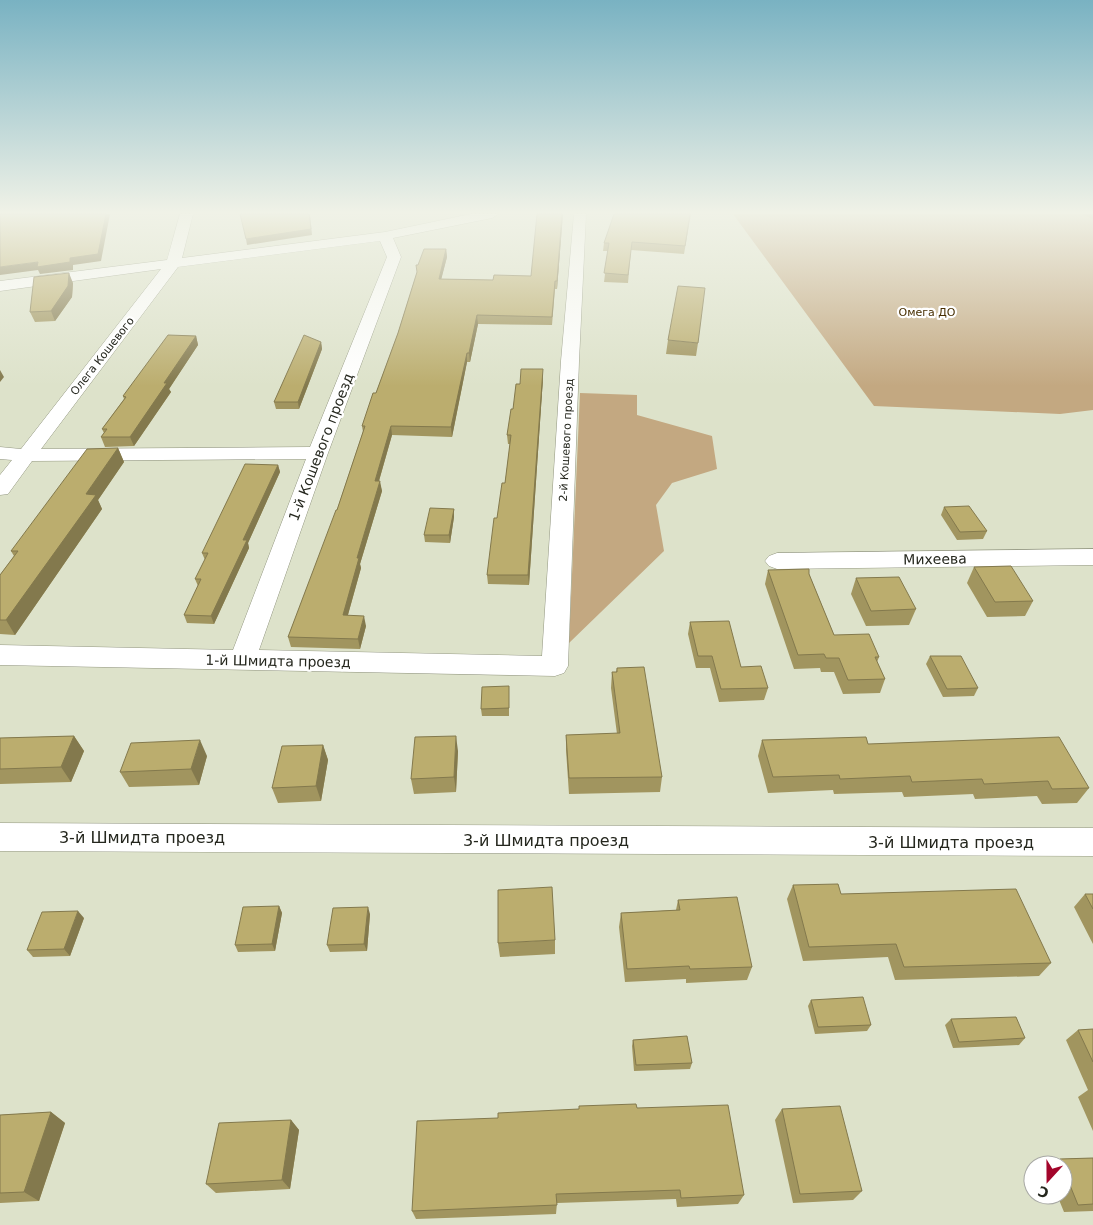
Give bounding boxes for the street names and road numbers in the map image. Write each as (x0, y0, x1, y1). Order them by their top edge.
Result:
street label: Олега Кошевого (68, 314, 137, 398)
street label: 1-й Кошевого проезд (285, 371, 357, 523)
street label: 2-й Кошевого проезд (557, 378, 576, 502)
street label: Михеева (903, 550, 967, 568)
street label: 1-й Шмидта проезд (205, 652, 351, 670)
street label: 3-й Шмидта проезд (59, 828, 225, 847)
street label: 3-й Шмидта проезд (463, 831, 629, 850)
street label: 3-й Шмидта проезд (868, 833, 1034, 852)

